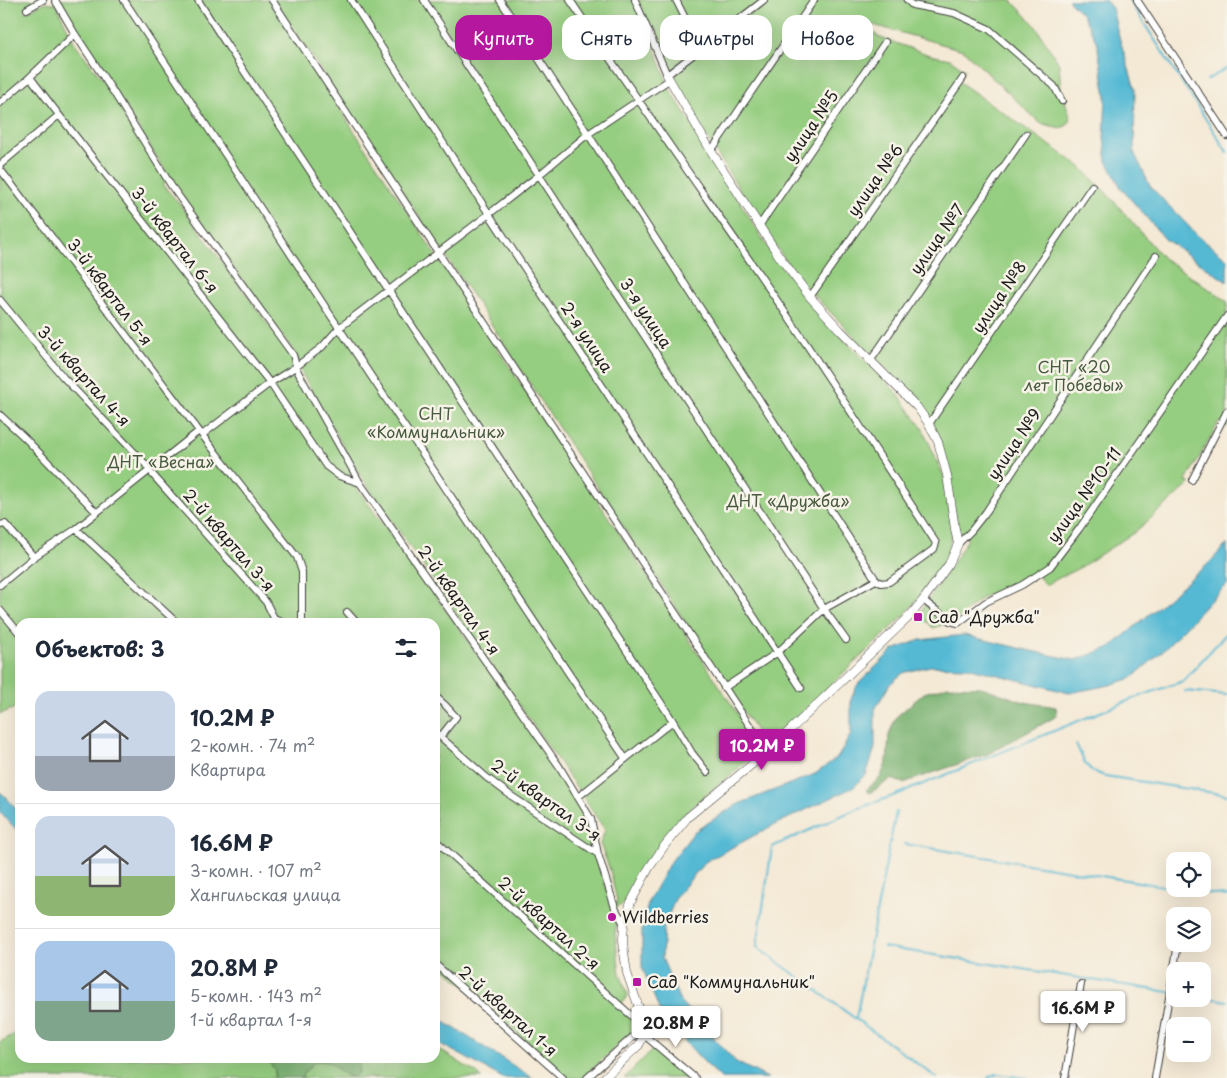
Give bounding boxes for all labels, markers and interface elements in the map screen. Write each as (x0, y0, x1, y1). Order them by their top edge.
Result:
chip: Купить (455, 15, 552, 60)
chip: Снять (562, 15, 650, 60)
chip: Фильтры (660, 15, 772, 60)
chip: Новое (782, 15, 873, 60)
street label: улица №5 (777, 84, 843, 166)
street label: улица №6 (840, 138, 908, 221)
street label: 3-й квартал 6-я (127, 181, 225, 298)
street label: улица №7 (903, 198, 969, 279)
street label: 3-й квартал 5-я (62, 233, 159, 350)
street label: улица №8 (965, 256, 1031, 337)
street label: 3-я улица (615, 273, 679, 352)
street label: 2-я улица (556, 296, 620, 377)
street label: 3-й квартал 4-я (33, 320, 137, 431)
park label: СНТ «20 лет Победы» (1023, 354, 1124, 396)
park label: СНТ «Коммунальник» (367, 401, 505, 443)
street label: улица №9 (980, 403, 1046, 484)
street label: улица №10-11 (1040, 442, 1126, 547)
park label: ДНТ «Весна» (107, 449, 214, 473)
street label: 2-й квартал 3-я (178, 483, 281, 596)
park label: ДНТ «Дружба» (726, 488, 849, 512)
street label: 2-й квартал 4-я (413, 540, 507, 659)
place label: Сад "Дружба" (928, 604, 1040, 628)
marker: Сад "Дружба" (912, 611, 924, 623)
text: Объектов: 3 (35, 632, 165, 664)
icon: filters (392, 634, 420, 662)
text: 10.2M ₽ (190, 701, 274, 733)
icon: home (75, 711, 135, 771)
pin: 10.2M ₽ (716, 728, 808, 771)
text: 2-комн. · 74 m² (190, 733, 315, 757)
text: 10.2M ₽ (730, 733, 794, 757)
street label: 2-й квартал 3-я (487, 752, 606, 846)
text: Квартира (190, 757, 265, 781)
text: 16.6M ₽ (190, 826, 273, 858)
icon: home (75, 836, 135, 896)
map controls (1166, 852, 1211, 1062)
button: locate (1166, 852, 1211, 897)
text: 3-комн. · 107 m² (190, 858, 322, 882)
street label: 2-й квартал 2-я (493, 870, 606, 975)
text: Хангильская улица (190, 882, 341, 906)
place label: Wildberries (622, 904, 709, 928)
button: layers (1166, 907, 1211, 952)
marker: Wildberries (606, 911, 618, 923)
text: 20.8M ₽ (190, 951, 278, 983)
street label: 2-й квартал 1-я (454, 959, 563, 1061)
icon: home (75, 961, 135, 1021)
button: + (1166, 962, 1211, 1007)
place label: Сад "Коммунальник" (647, 969, 815, 993)
marker: Сад "Коммунальник" (631, 976, 643, 988)
text: 5-комн. · 143 m² (190, 983, 322, 1007)
pin: 16.6M ₽ (1037, 990, 1129, 1033)
text: 16.6M ₽ (1051, 995, 1115, 1019)
pin: 20.8M ₽ (630, 1006, 722, 1048)
text: 1-й квартал 1-я (190, 1007, 312, 1031)
text: 20.8M ₽ (643, 1010, 710, 1034)
button: − (1166, 1017, 1211, 1062)

